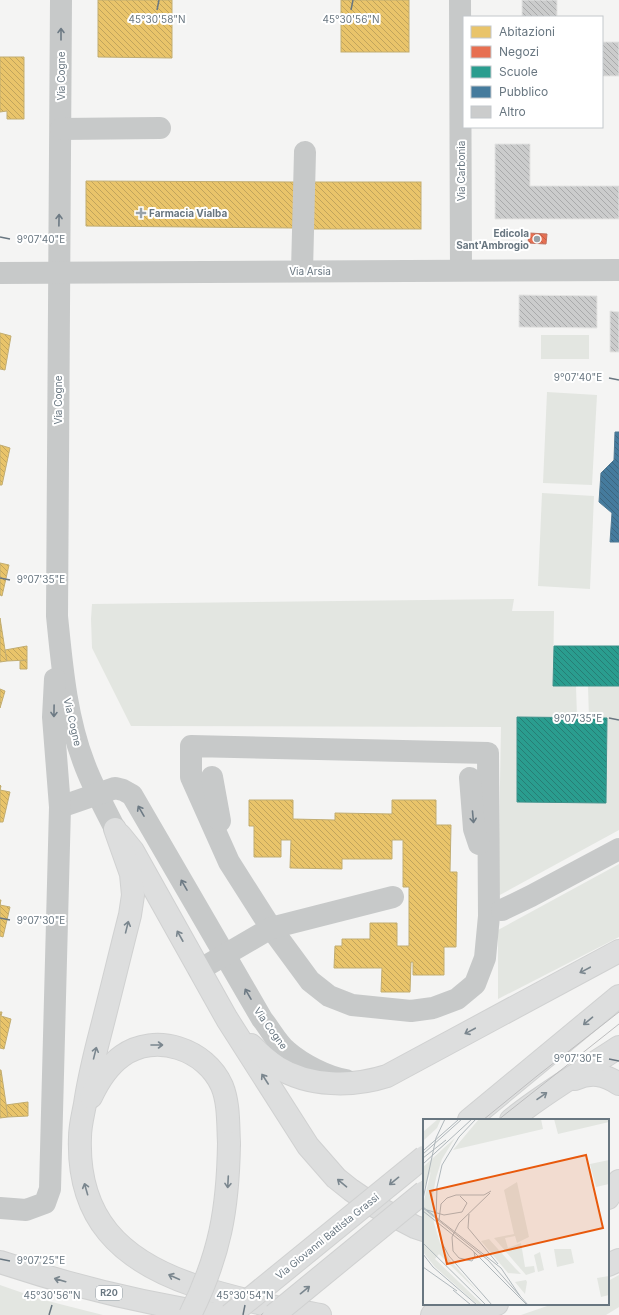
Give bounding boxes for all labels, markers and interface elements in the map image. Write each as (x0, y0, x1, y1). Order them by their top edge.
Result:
text: 45°30'58"N (128, 13, 186, 25)
text: 45°30'56"N (322, 13, 380, 25)
legend (463, 16, 603, 128)
text: Abitazioni (499, 24, 555, 39)
one-way arrow (57, 28, 65, 41)
text: Negozi (499, 44, 539, 59)
street label: Via Cogne (55, 51, 67, 100)
text: Scuole (499, 64, 538, 79)
text: Pubblico (499, 84, 548, 99)
text: Altro (499, 104, 526, 119)
street label: Via Carbonia (455, 141, 467, 201)
place label: Farmacia Vialba (149, 207, 227, 219)
marker: Farmacia Vialba (136, 208, 146, 218)
one-way arrow (55, 214, 63, 227)
place label: Edicola Sant'Ambrogio (456, 227, 529, 252)
text: 9°07'40"E (17, 233, 65, 245)
marker: Edicola Sant'Ambrogio (532, 234, 542, 244)
street label: Via Arsia (289, 265, 331, 277)
text: 9°07'40"E (554, 371, 602, 383)
street label: Via Cogne (52, 375, 64, 424)
text: 9°07'35"E (17, 573, 65, 585)
street label: Via Cogne (62, 697, 84, 747)
one-way arrow (50, 704, 57, 717)
text: 9°07'35"E (554, 712, 602, 724)
one-way arrow (137, 805, 145, 817)
one-way arrow (470, 810, 477, 823)
one-way arrow (180, 879, 188, 891)
text: 9°07'30"E (17, 914, 65, 926)
one-way arrow (124, 920, 132, 933)
one-way arrow (176, 930, 183, 942)
one-way arrow (579, 966, 591, 974)
one-way arrow (243, 988, 251, 1000)
street label: Via Cogne (252, 1005, 290, 1051)
one-way arrow (583, 1016, 594, 1025)
one-way arrow (464, 1028, 476, 1035)
one-way arrow (150, 1041, 163, 1049)
one-way arrow (92, 1046, 100, 1059)
text: 9°07'30"E (554, 1052, 602, 1064)
one-way arrow (261, 1074, 269, 1085)
one-way arrow (537, 1092, 548, 1100)
inset map (423, 1119, 609, 1305)
one-way arrow (225, 1175, 232, 1188)
one-way arrow (388, 1177, 399, 1186)
one-way arrow (337, 1178, 348, 1187)
one-way arrow (82, 1182, 89, 1195)
street label: Via Giovanni Battista Grassi (273, 1191, 381, 1281)
text: 9°07'25"E (17, 1254, 65, 1266)
one-way arrow (168, 1273, 180, 1280)
one-way arrow (54, 1276, 67, 1284)
road number: R20 (96, 1286, 122, 1300)
one-way arrow (299, 1286, 310, 1295)
text: 45°30'56"N (23, 1289, 81, 1301)
text: 45°30'54"N (216, 1289, 274, 1301)

